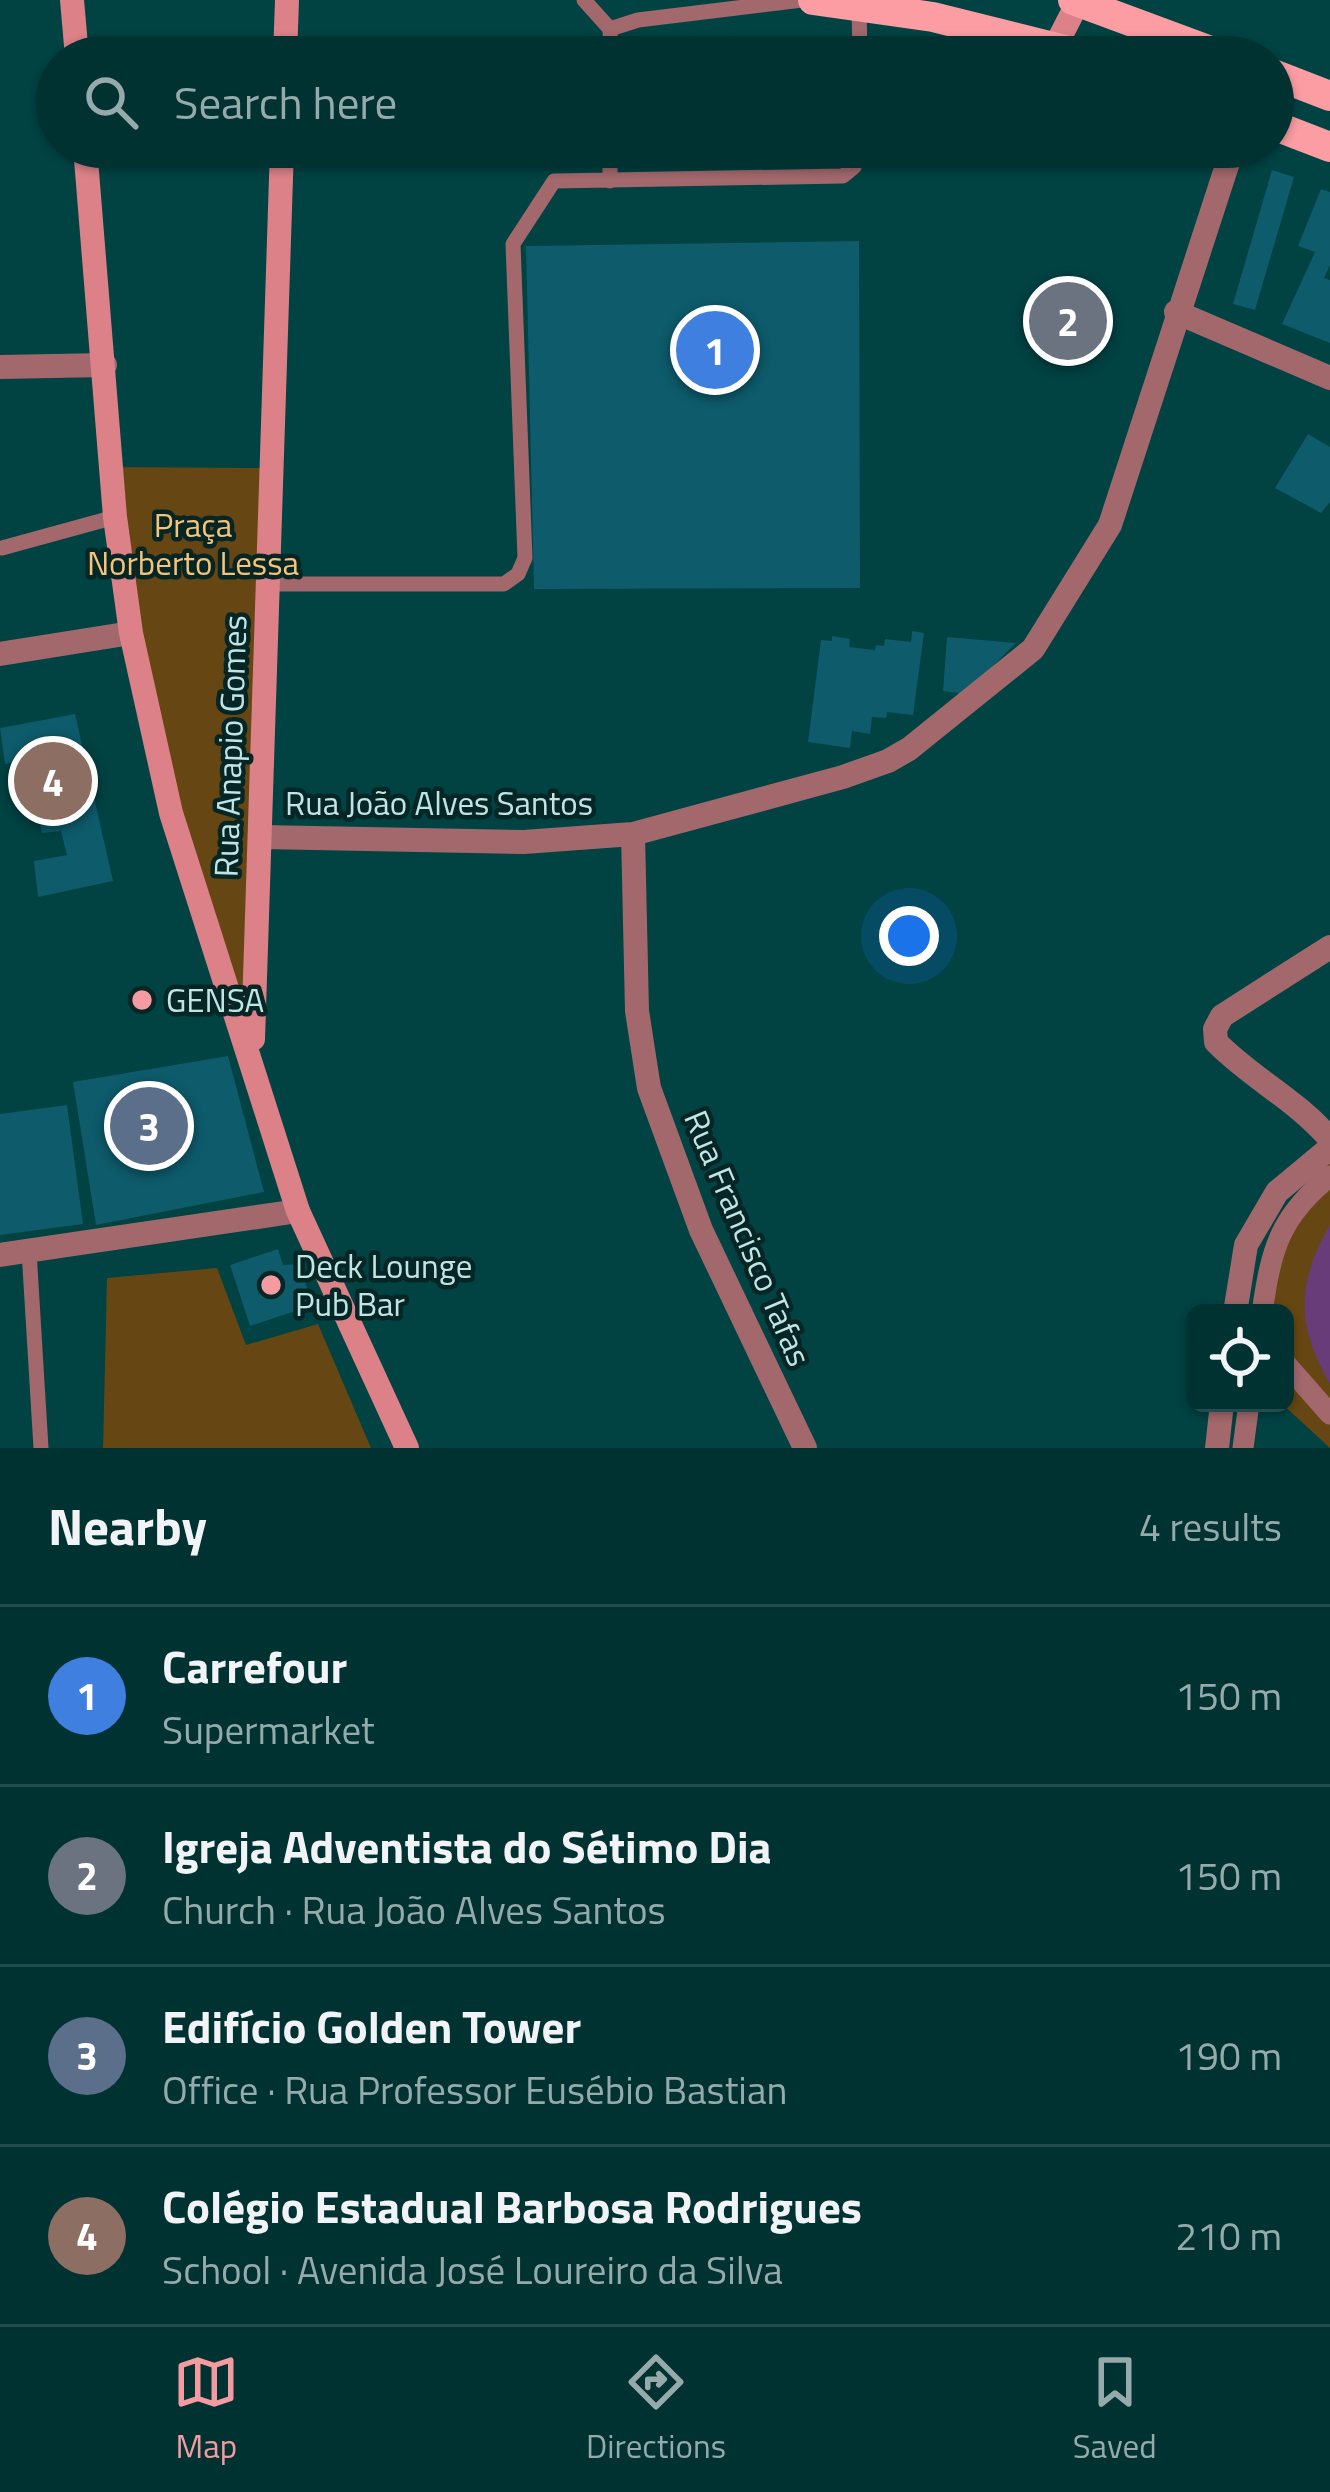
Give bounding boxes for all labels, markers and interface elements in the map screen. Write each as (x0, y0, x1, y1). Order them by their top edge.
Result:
search box (36, 36, 1294, 168)
text: Search here (174, 68, 397, 136)
icon: search (78, 69, 144, 135)
pin: 2 (1029, 276, 1107, 366)
pin: 1 (676, 305, 754, 395)
park label: Praça Norberto Lessa (87, 500, 299, 588)
street label: Rua Anapio Gomes (200, 614, 260, 878)
pin: 4 (14, 736, 92, 826)
street label: Rua João Alves Santos (285, 778, 593, 828)
your location (879, 906, 939, 966)
place label: GENSA (166, 975, 264, 1025)
marker: GENSA (129, 987, 155, 1013)
pin: 3 (110, 1081, 188, 1171)
street label: Rua Francisco Tafas (672, 1102, 824, 1374)
place label: Deck Lounge Pub Bar (295, 1241, 472, 1329)
marker: Deck Lounge Pub Bar (258, 1272, 284, 1298)
map controls (1186, 1304, 1294, 1412)
button: locate (1186, 1304, 1294, 1412)
text: Nearby (48, 1487, 207, 1565)
text: 4 results (1139, 1497, 1282, 1556)
text: Carrefour (162, 1632, 347, 1700)
text: 1 (76, 1666, 98, 1725)
text: 150 m (1175, 1666, 1282, 1725)
text: Supermarket (162, 1700, 375, 1759)
text: Igreja Adventista do Sétimo Dia (162, 1812, 772, 1880)
text: 2 (76, 1846, 98, 1905)
text: 150 m (1175, 1846, 1282, 1905)
text: Church · Rua João Alves Santos (162, 1880, 666, 1939)
text: Edifício Golden Tower (162, 1992, 581, 2060)
text: 3 (76, 2026, 98, 2085)
text: 190 m (1175, 2026, 1282, 2085)
text: Office · Rua Professor Eusébio Bastian (162, 2060, 787, 2119)
text: Colégio Estadual Barbosa Rodrigues (162, 2172, 862, 2240)
text: 4 (76, 2206, 98, 2265)
text: 210 m (1175, 2206, 1282, 2265)
text: School · Avenida José Loureiro da Silva (162, 2240, 783, 2299)
tab: Map (173, 2349, 239, 2471)
tab: Directions (586, 2349, 726, 2471)
tab: Saved (1073, 2349, 1157, 2471)

